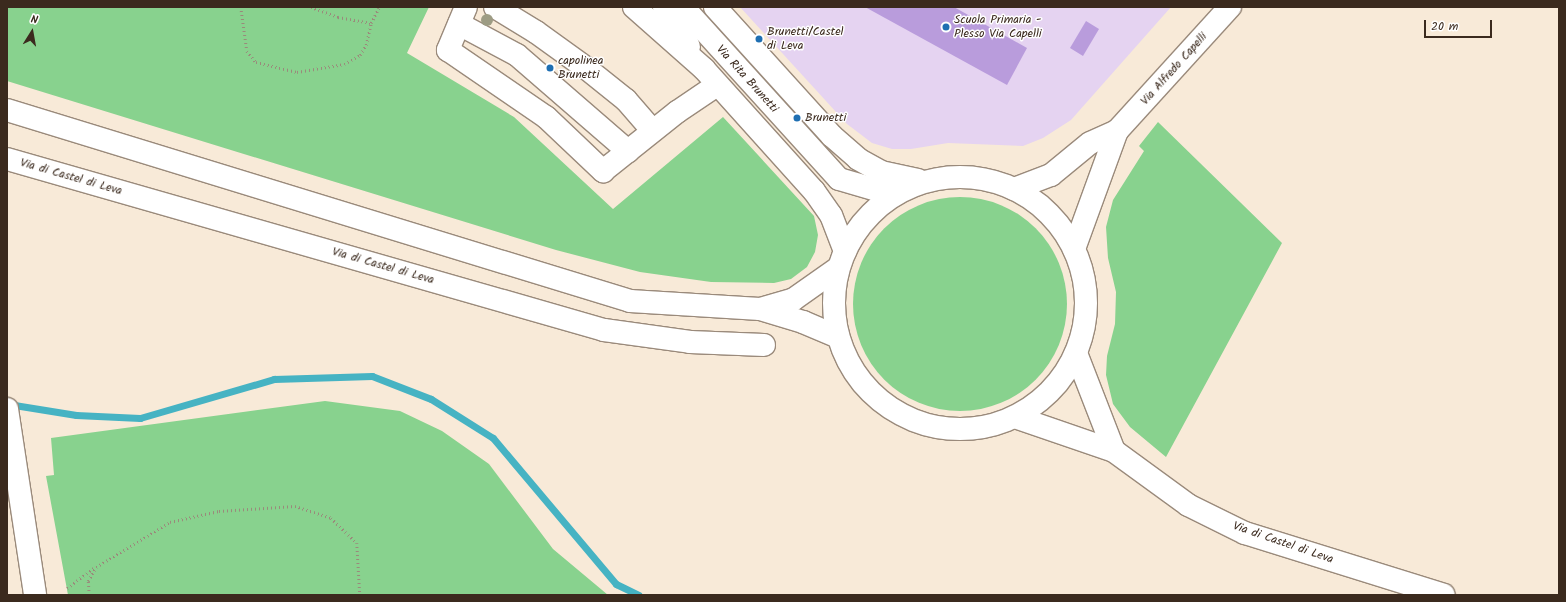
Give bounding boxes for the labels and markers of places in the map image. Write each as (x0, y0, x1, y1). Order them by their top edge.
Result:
place label: Scuola Primaria - Plesso Via Capelli (954, 13, 1042, 41)
marker: Scuola Primaria - Plesso Via Capelli (941, 22, 951, 32)
place label: Brunetti/Castel di Leva (767, 25, 843, 53)
marker: Brunetti/Castel di Leva (754, 34, 764, 44)
place label: capolinea Brunetti (558, 54, 603, 82)
marker: capolinea Brunetti (545, 63, 555, 73)
place label: Brunetti (805, 111, 846, 125)
marker: Brunetti (792, 113, 802, 123)

